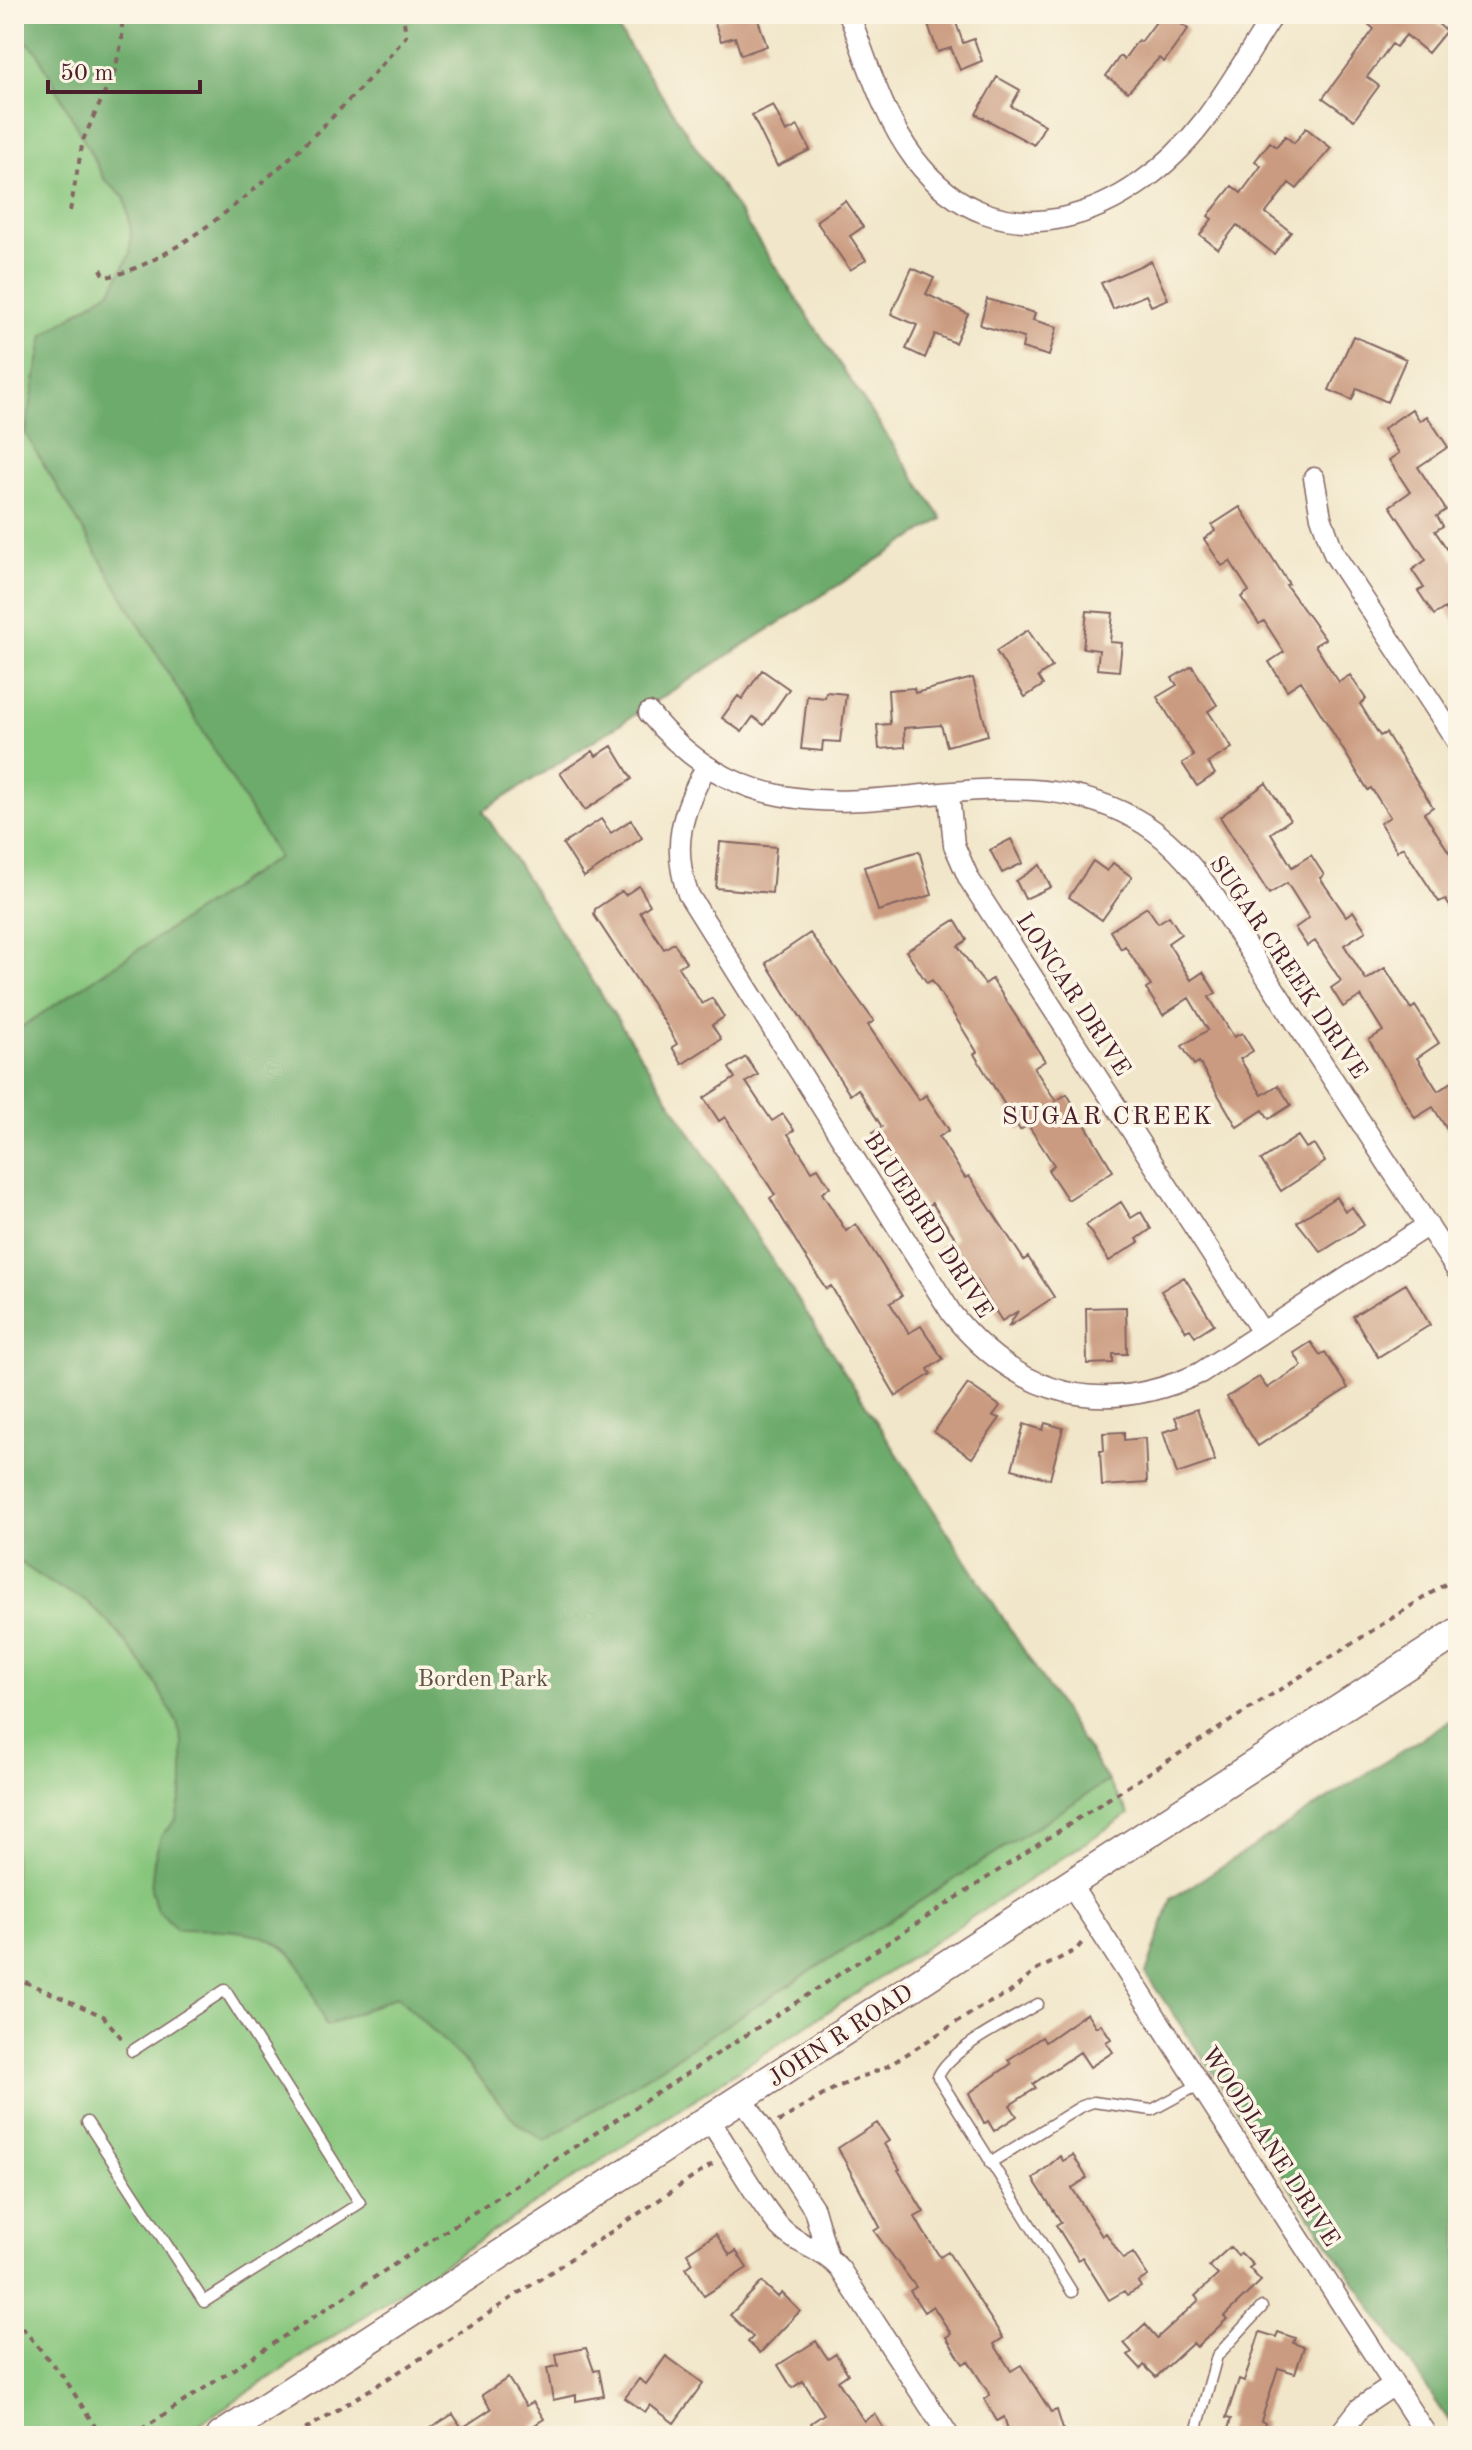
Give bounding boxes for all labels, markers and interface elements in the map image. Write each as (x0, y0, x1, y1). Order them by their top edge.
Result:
scale bar (48, 44, 200, 94)
text: 50 m (60, 62, 114, 86)
street label: SUGAR CREEK DRIVE (1204, 852, 1371, 1084)
street label: LONCAR DRIVE (1011, 909, 1134, 1081)
district label: SUGAR CREEK (1002, 1104, 1214, 1130)
street label: BLUEBIRD DRIVE (859, 1129, 996, 1323)
park label: Borden Park (418, 1668, 549, 1692)
street label: JOHN R ROAD (764, 1981, 918, 2092)
street label: WOODLANE DRIVE (1196, 2043, 1343, 2251)

